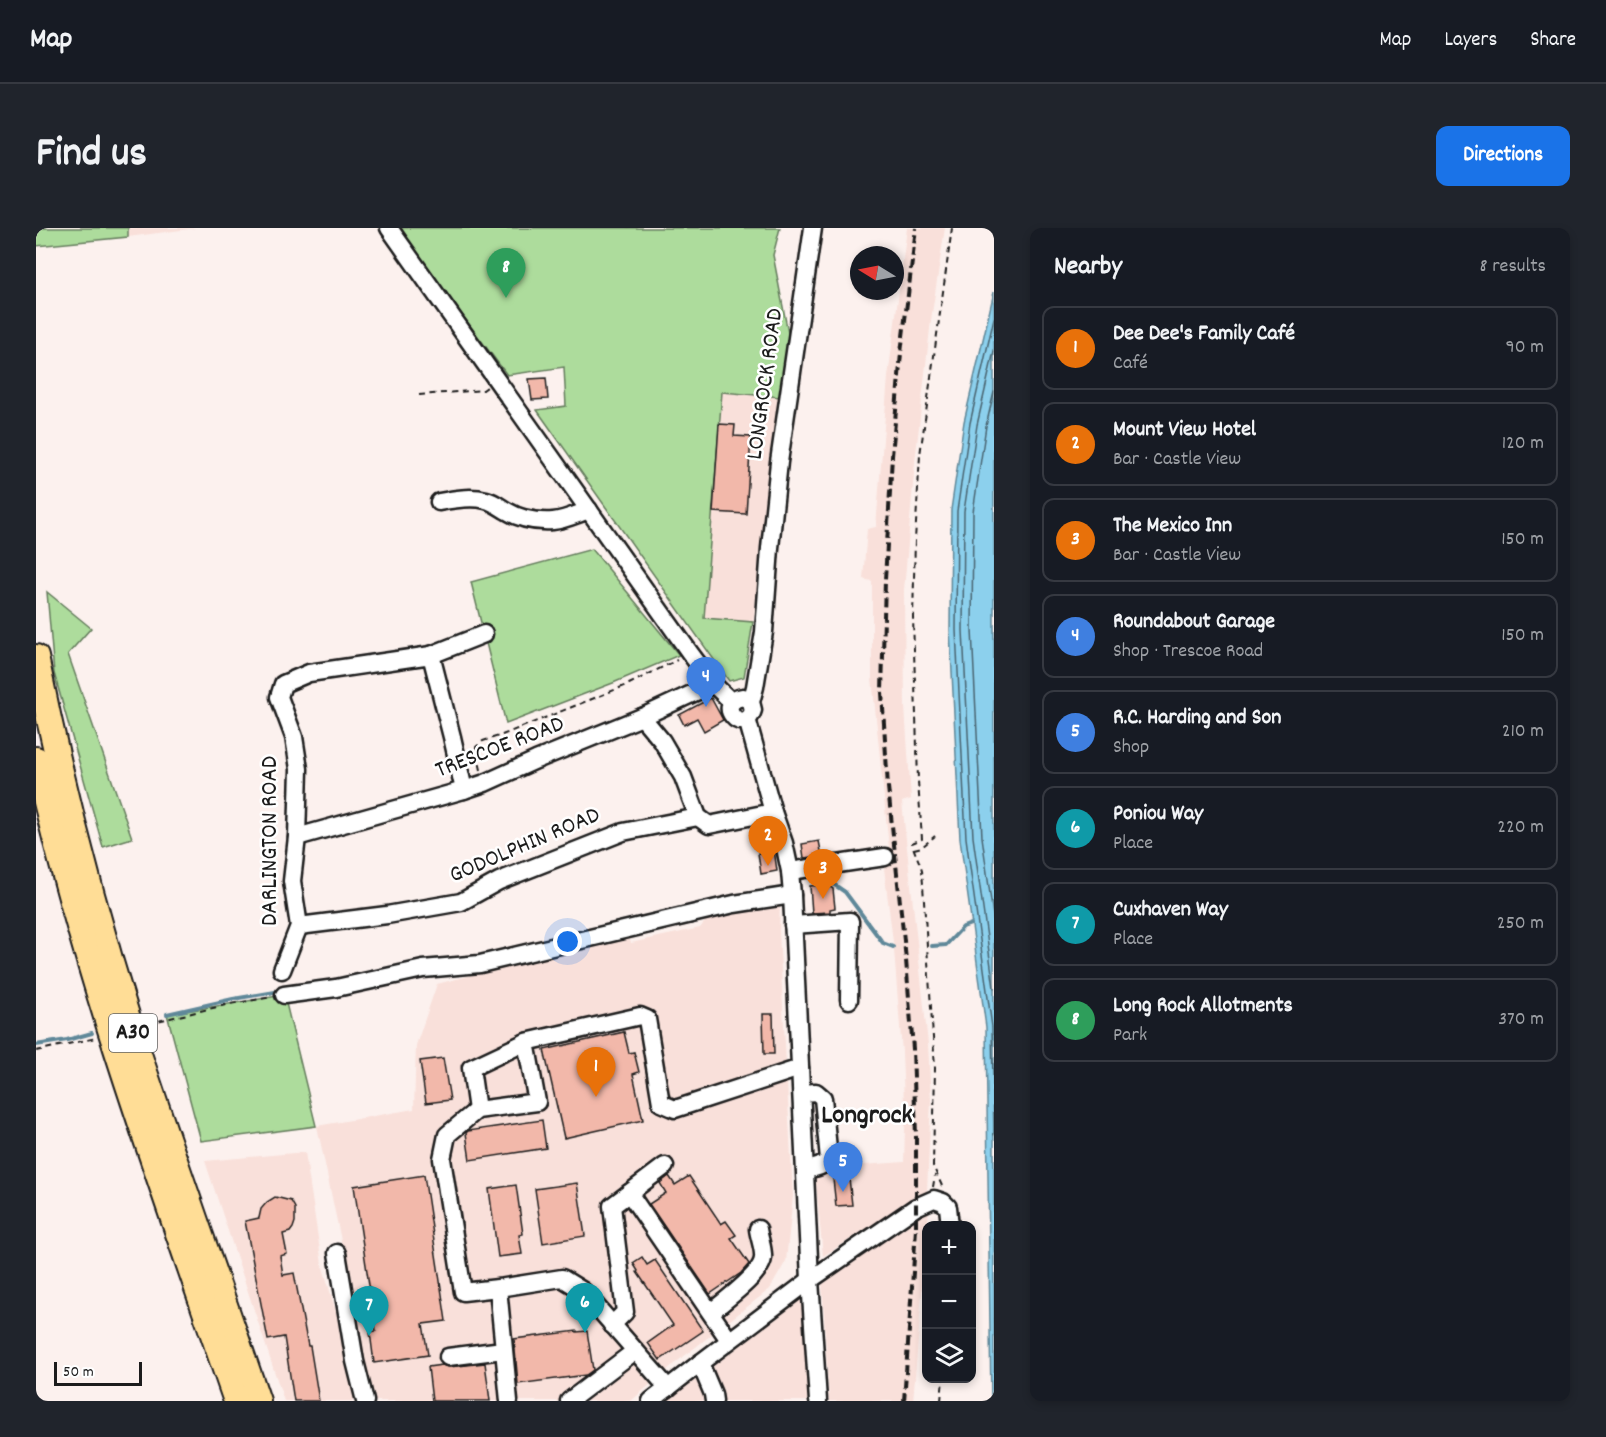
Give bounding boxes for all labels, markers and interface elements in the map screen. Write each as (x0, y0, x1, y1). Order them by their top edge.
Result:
text: Map (30, 21, 72, 61)
text: Map (1380, 26, 1411, 56)
text: Layers (1444, 26, 1497, 56)
text: Share (1530, 26, 1576, 56)
text: Find us (36, 126, 147, 186)
button: Directions (1436, 126, 1570, 186)
north arrow (850, 246, 904, 300)
pin: 8 (486, 248, 526, 298)
text: Nearby (1054, 249, 1122, 286)
text: 8 results (1480, 253, 1546, 281)
street label: LONGROCK ROAD (739, 306, 793, 462)
text: Dee Dee's Family Café (1113, 319, 1295, 350)
text: 1 (1073, 334, 1078, 362)
text: 90 m (1506, 334, 1544, 362)
text: Café (1113, 350, 1148, 378)
text: Mount View Hotel (1113, 415, 1256, 446)
text: 2 (1071, 430, 1080, 458)
text: 120 m (1502, 430, 1544, 458)
text: Bar · Castle View (1113, 446, 1241, 474)
text: The Mexico Inn (1113, 511, 1232, 542)
text: 3 (1071, 526, 1080, 554)
text: 150 m (1501, 526, 1544, 554)
text: Bar · Castle View (1113, 542, 1241, 570)
text: Roundabout Garage (1113, 607, 1275, 638)
text: 4 (1071, 622, 1080, 650)
text: 150 m (1501, 622, 1544, 650)
text: Shop · Trescoe Road (1113, 638, 1263, 666)
pin: 4 (686, 658, 726, 707)
text: R.C. Harding and Son (1113, 703, 1281, 734)
street label: TRESCOE ROAD (431, 708, 569, 788)
text: 5 (1071, 718, 1080, 746)
text: 210 m (1502, 718, 1544, 746)
text: Shop (1113, 734, 1149, 762)
street label: DARLINGTON ROAD (254, 756, 288, 926)
street label: GODOLPHIN ROAD (444, 799, 606, 893)
text: Poniou Way (1113, 799, 1203, 830)
text: 6 (1071, 814, 1080, 842)
text: 220 m (1497, 814, 1544, 842)
pin: 2 (748, 816, 788, 866)
text: Place (1113, 830, 1153, 858)
pin: 3 (804, 850, 842, 899)
text: Cuxhaven Way (1113, 895, 1228, 926)
text: 7 (1072, 910, 1079, 938)
text: 250 m (1497, 910, 1544, 938)
text: Place (1113, 926, 1153, 954)
your location (553, 927, 582, 956)
text: Long Rock Allotments (1113, 991, 1293, 1022)
text: 8 (1071, 1006, 1080, 1034)
text: 370 m (1498, 1006, 1544, 1034)
road number: A30 (109, 1014, 157, 1052)
text: Park (1113, 1022, 1147, 1050)
pin: 1 (576, 1048, 616, 1097)
district label: Longrock (821, 1097, 913, 1136)
pin: 5 (824, 1142, 862, 1192)
map controls (922, 1221, 976, 1383)
button: + (922, 1221, 976, 1275)
button: − (922, 1275, 976, 1329)
pin: 6 (566, 1284, 604, 1333)
pin: 7 (350, 1286, 388, 1336)
button: layers (922, 1329, 976, 1383)
scale bar (54, 1359, 142, 1386)
text: 50 m (63, 1361, 94, 1384)

